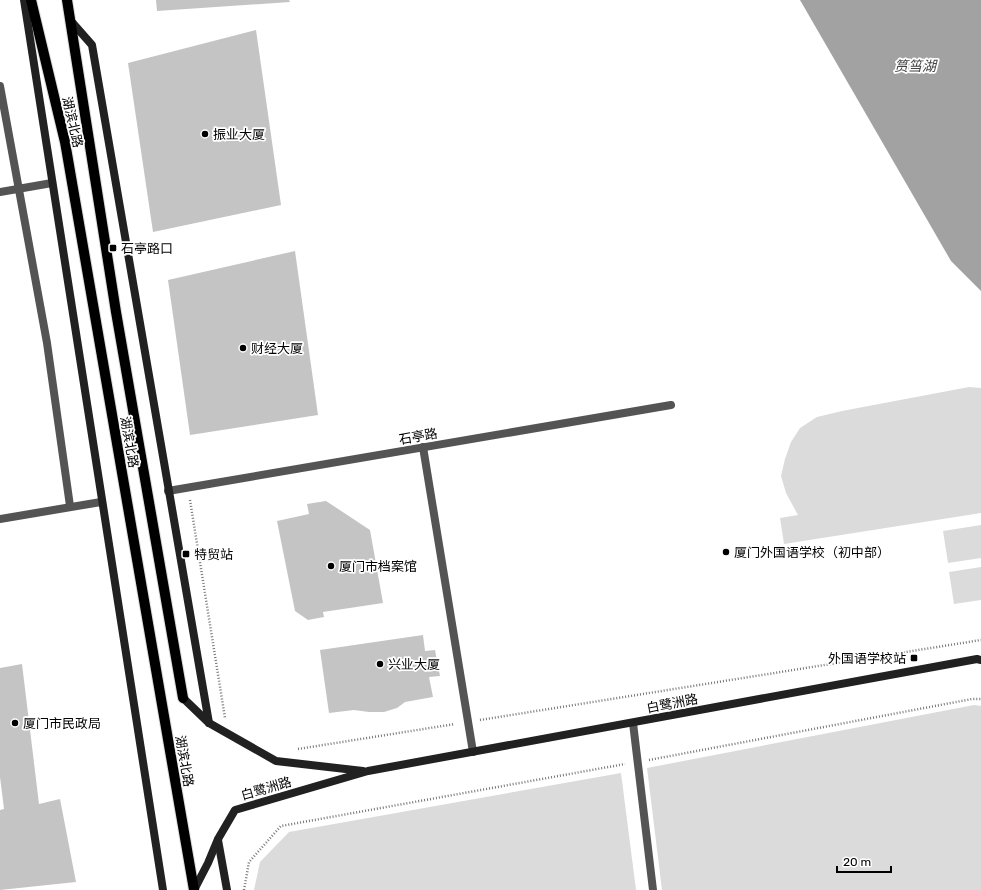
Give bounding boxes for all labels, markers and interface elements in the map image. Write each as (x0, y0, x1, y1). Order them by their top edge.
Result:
water label: 筼筜湖 (894, 58, 938, 75)
street label: 湖滨北路 (59, 95, 86, 149)
place label: 振业大厦 (213, 127, 265, 142)
marker: 振业大厦 (200, 129, 210, 139)
place label: 石亭路口 (121, 241, 173, 256)
marker: 石亭路口 (108, 243, 118, 253)
place label: 财经大厦 (251, 341, 303, 356)
marker: 财经大厦 (238, 343, 248, 353)
street label: 湖滨北路 (118, 415, 141, 469)
street label: 石亭路 (398, 426, 439, 447)
place label: 厦门外国语学校（初中部） (734, 545, 890, 560)
place label: 特贸站 (194, 547, 233, 562)
marker: 厦门外国语学校（初中部） (721, 547, 731, 557)
marker: 特贸站 (181, 549, 191, 559)
place label: 厦门市档案馆 (339, 559, 417, 574)
marker: 厦门市档案馆 (326, 561, 336, 571)
place label: 外国语学校站 (828, 651, 906, 666)
marker: 外国语学校站 (909, 653, 919, 663)
place label: 兴业大厦 (388, 657, 440, 672)
marker: 兴业大厦 (375, 659, 385, 669)
street label: 白鹭洲路 (645, 691, 699, 716)
place label: 厦门市民政局 (23, 716, 101, 731)
marker: 厦门市民政局 (10, 718, 20, 728)
street label: 湖滨北路 (173, 734, 196, 788)
street label: 白鹭洲路 (239, 774, 293, 803)
scale bar (837, 848, 891, 874)
text: 20 m (843, 855, 871, 869)

